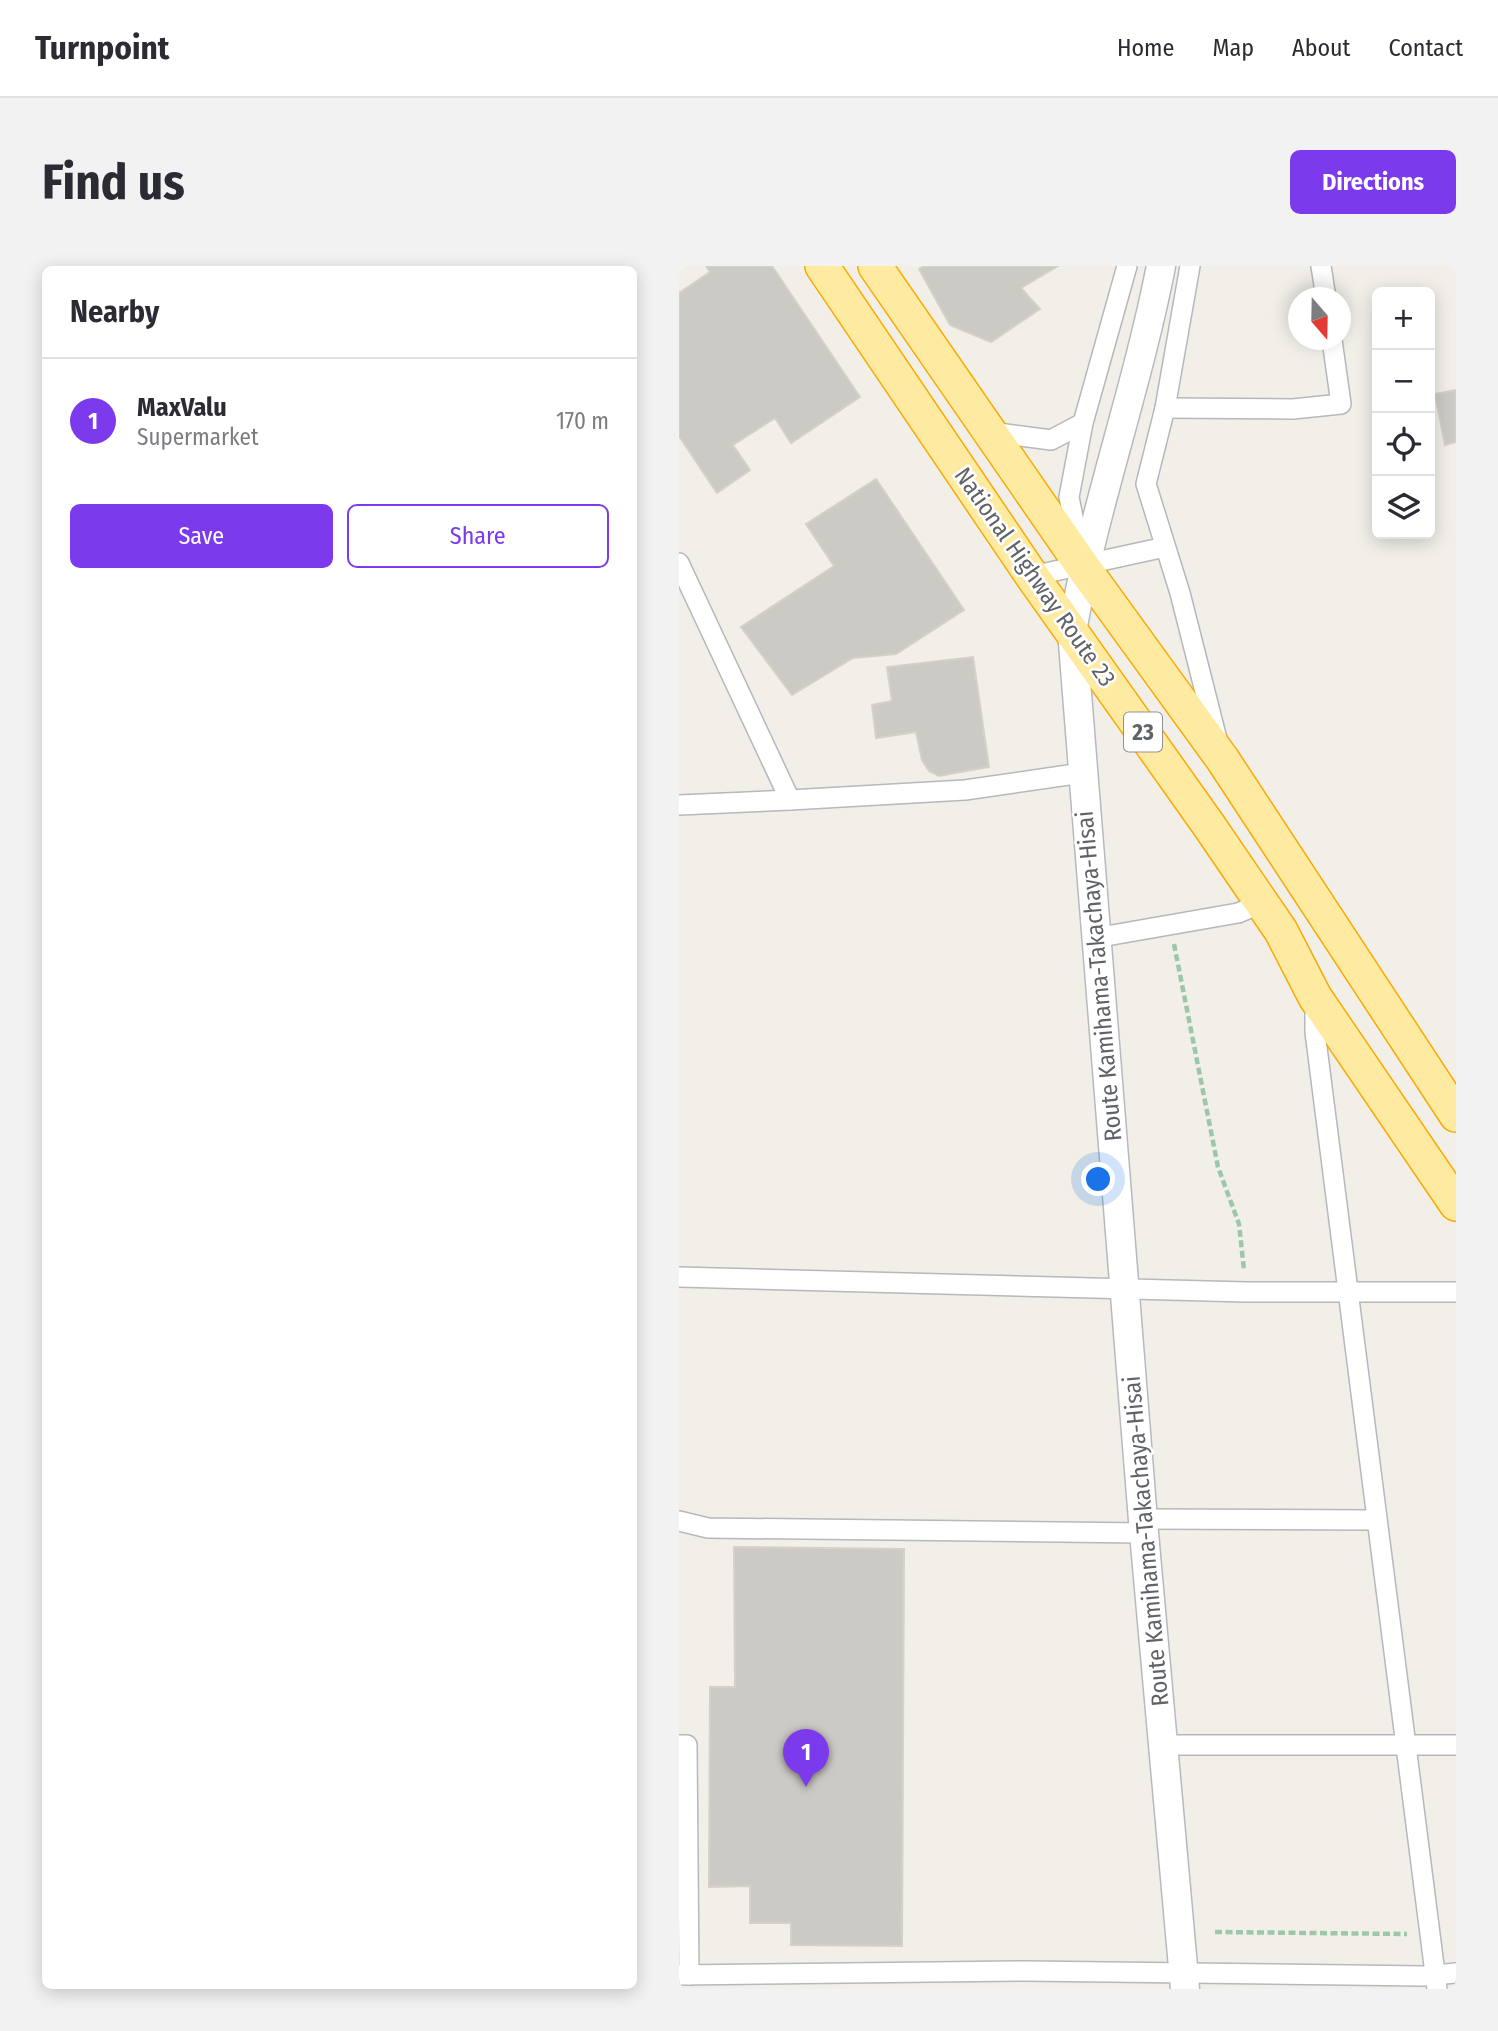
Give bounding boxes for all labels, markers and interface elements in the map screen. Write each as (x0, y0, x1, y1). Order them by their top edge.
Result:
text: Turnpoint (35, 28, 169, 68)
text: Home (1117, 34, 1174, 62)
text: Map (1212, 34, 1254, 62)
text: About (1292, 34, 1350, 62)
text: Contact (1388, 34, 1463, 62)
button: Directions (1290, 150, 1456, 214)
text: Find us (42, 153, 185, 212)
north arrow (1288, 287, 1351, 350)
map controls (1372, 287, 1435, 539)
button: + (1372, 287, 1435, 350)
text: Nearby (70, 294, 159, 330)
button: − (1372, 350, 1435, 413)
text: MaxValu (137, 392, 227, 423)
text: 1 (88, 407, 98, 435)
text: 170 m (556, 407, 609, 435)
button: locate (1372, 413, 1435, 476)
text: Supermarket (137, 423, 258, 451)
street label: National Highway Route 23 (949, 462, 1121, 692)
button: layers (1372, 476, 1435, 539)
button: Save (70, 504, 333, 568)
button: Share (347, 504, 609, 568)
road number: 23 (1124, 712, 1162, 752)
street label: Route Kamihama-Takachaya-Hisai (1071, 810, 1127, 1142)
your location (1081, 1162, 1115, 1196)
street label: Route Kamihama-Takachaya-Hisai (1118, 1375, 1174, 1707)
pin: 1 (783, 1729, 829, 1787)

